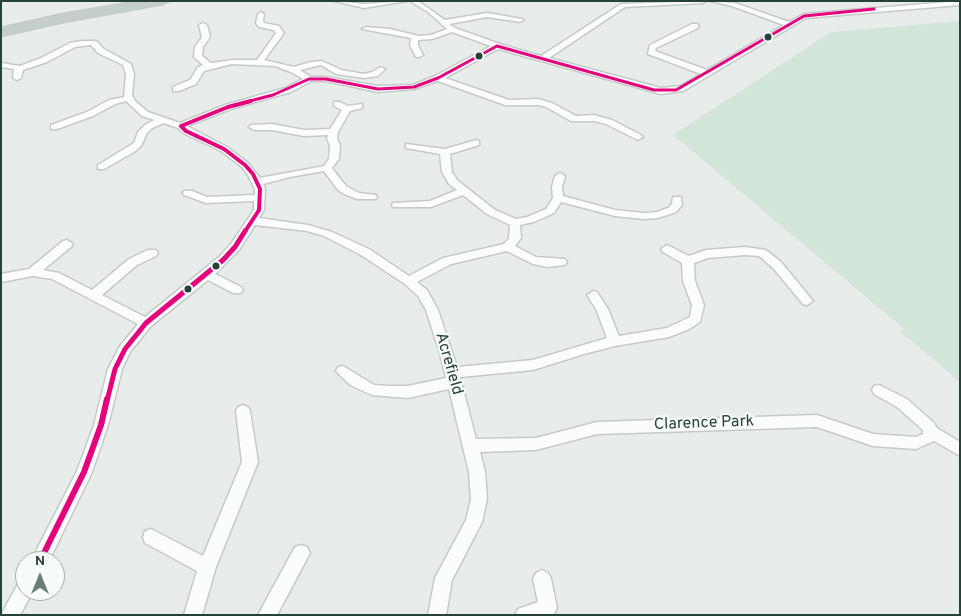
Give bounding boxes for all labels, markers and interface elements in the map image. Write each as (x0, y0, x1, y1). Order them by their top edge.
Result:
unlabelled marker (763, 32, 773, 42)
unlabelled marker (474, 51, 484, 61)
unlabelled marker (211, 261, 221, 271)
unlabelled marker (183, 284, 193, 294)
street label: Acrefield (430, 331, 466, 397)
street label: Clarence Park (653, 413, 755, 435)
north arrow (15, 551, 65, 601)
text: N (35, 553, 45, 570)

